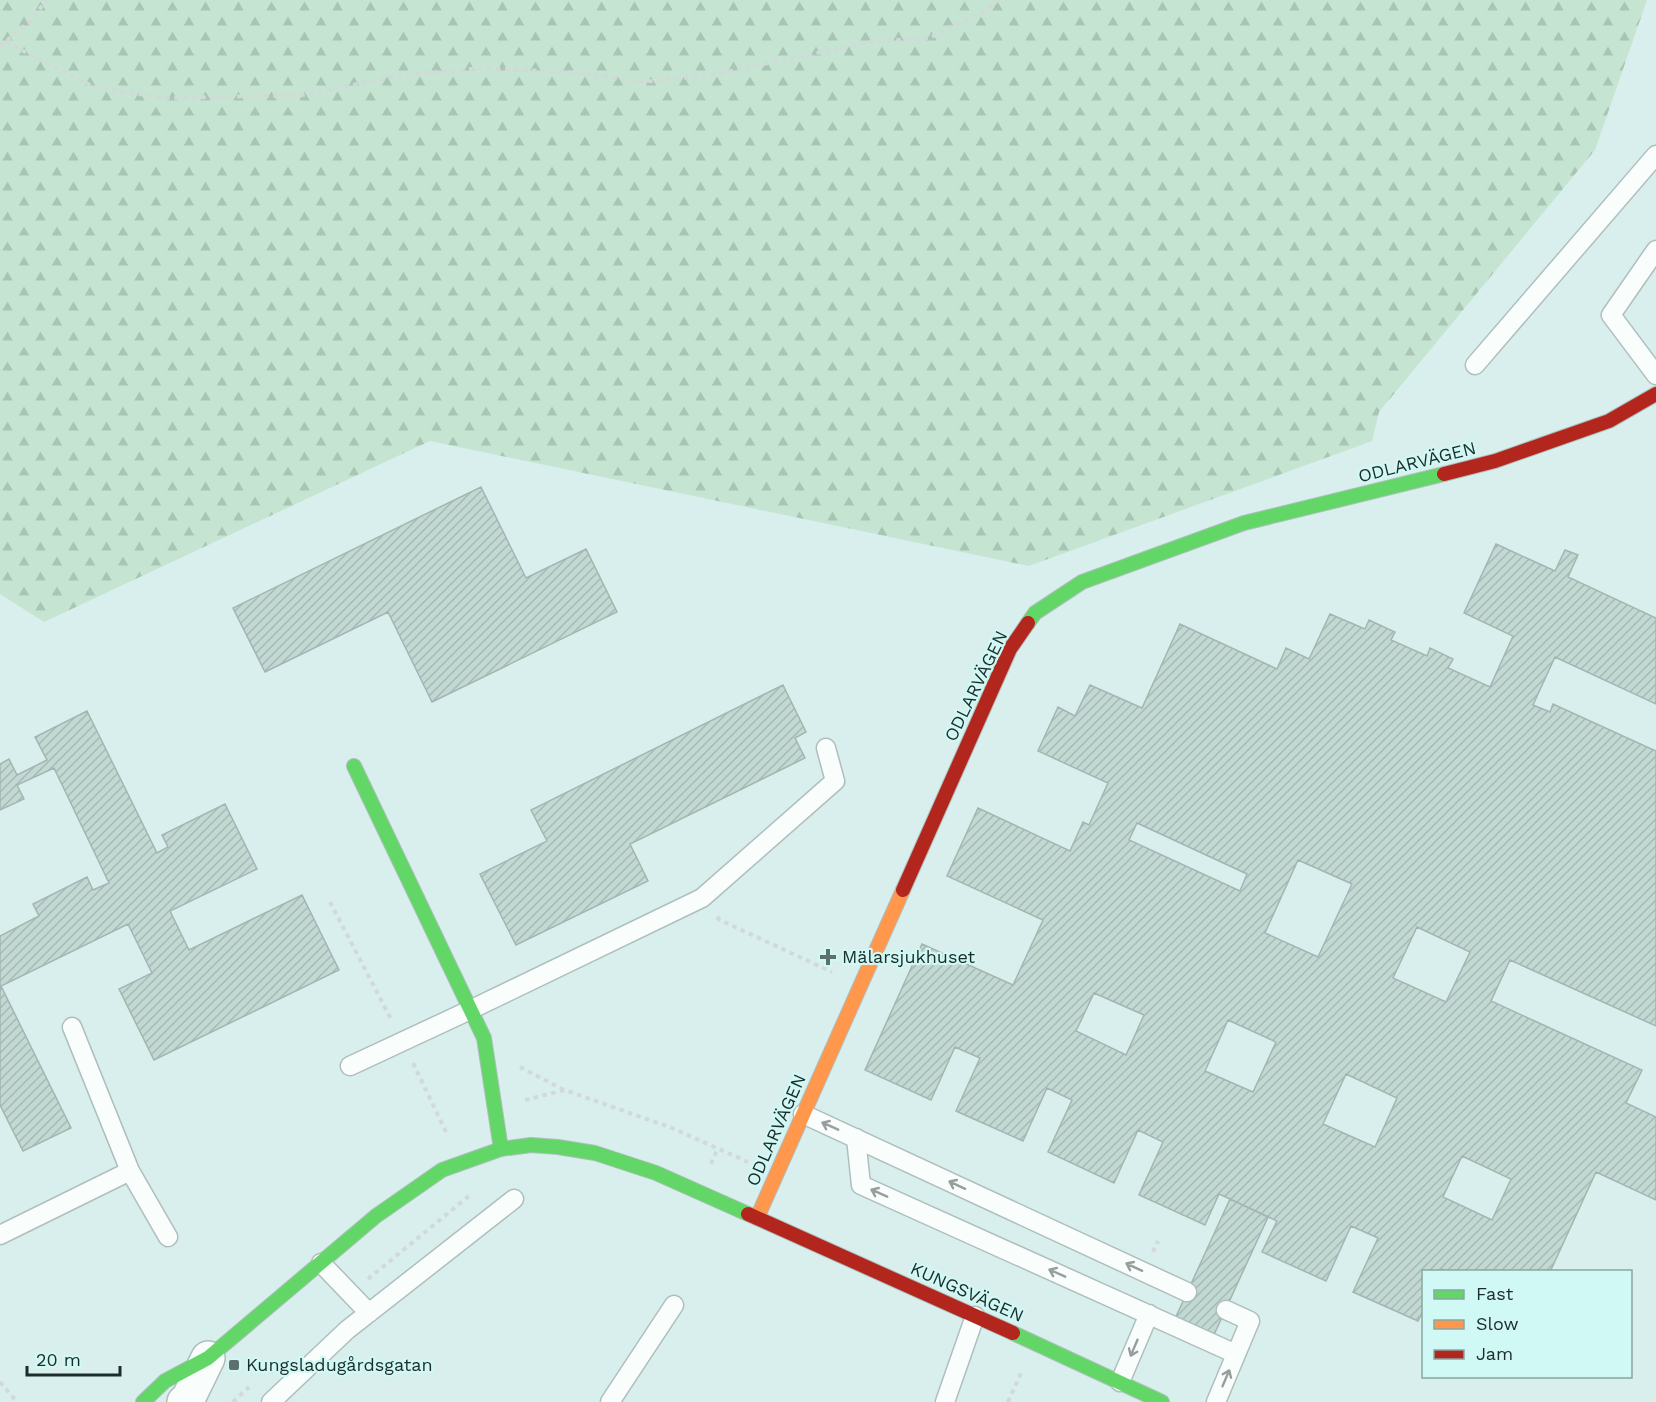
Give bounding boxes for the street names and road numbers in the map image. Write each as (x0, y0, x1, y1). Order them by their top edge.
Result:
street label: ODLARVÄGEN (1356, 437, 1478, 486)
street label: ODLARVÄGEN (940, 627, 1011, 745)
street label: ODLARVÄGEN (741, 1070, 810, 1189)
street label: KUNGSVÄGEN (907, 1257, 1027, 1326)

